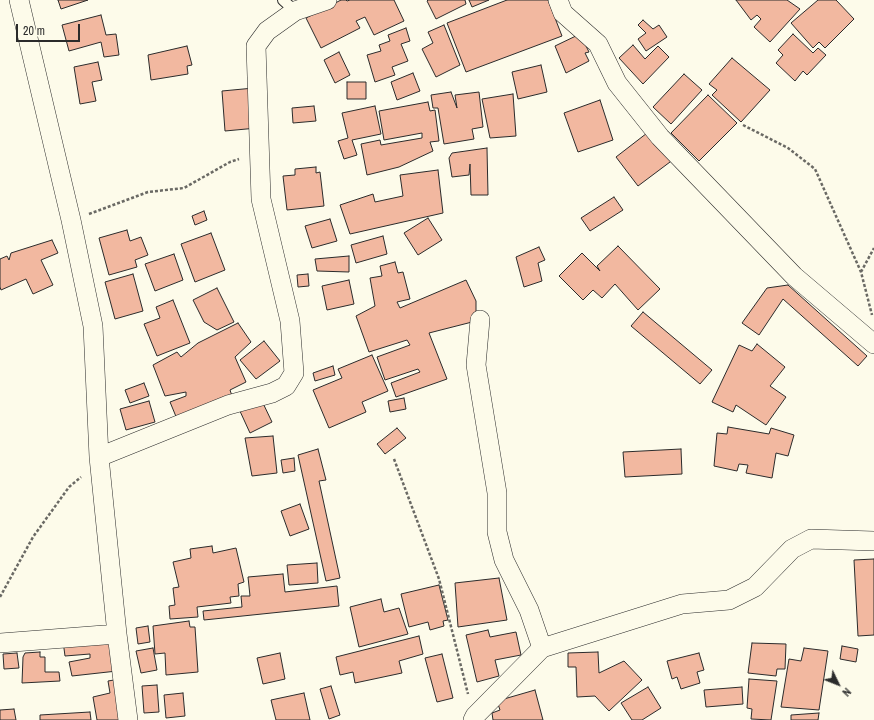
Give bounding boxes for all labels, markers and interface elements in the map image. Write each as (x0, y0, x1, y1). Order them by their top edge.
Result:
scale bar (18, 16, 82, 42)
text: 20 m (23, 23, 45, 39)
north arrow (818, 664, 858, 704)
text: N (839, 685, 854, 699)

